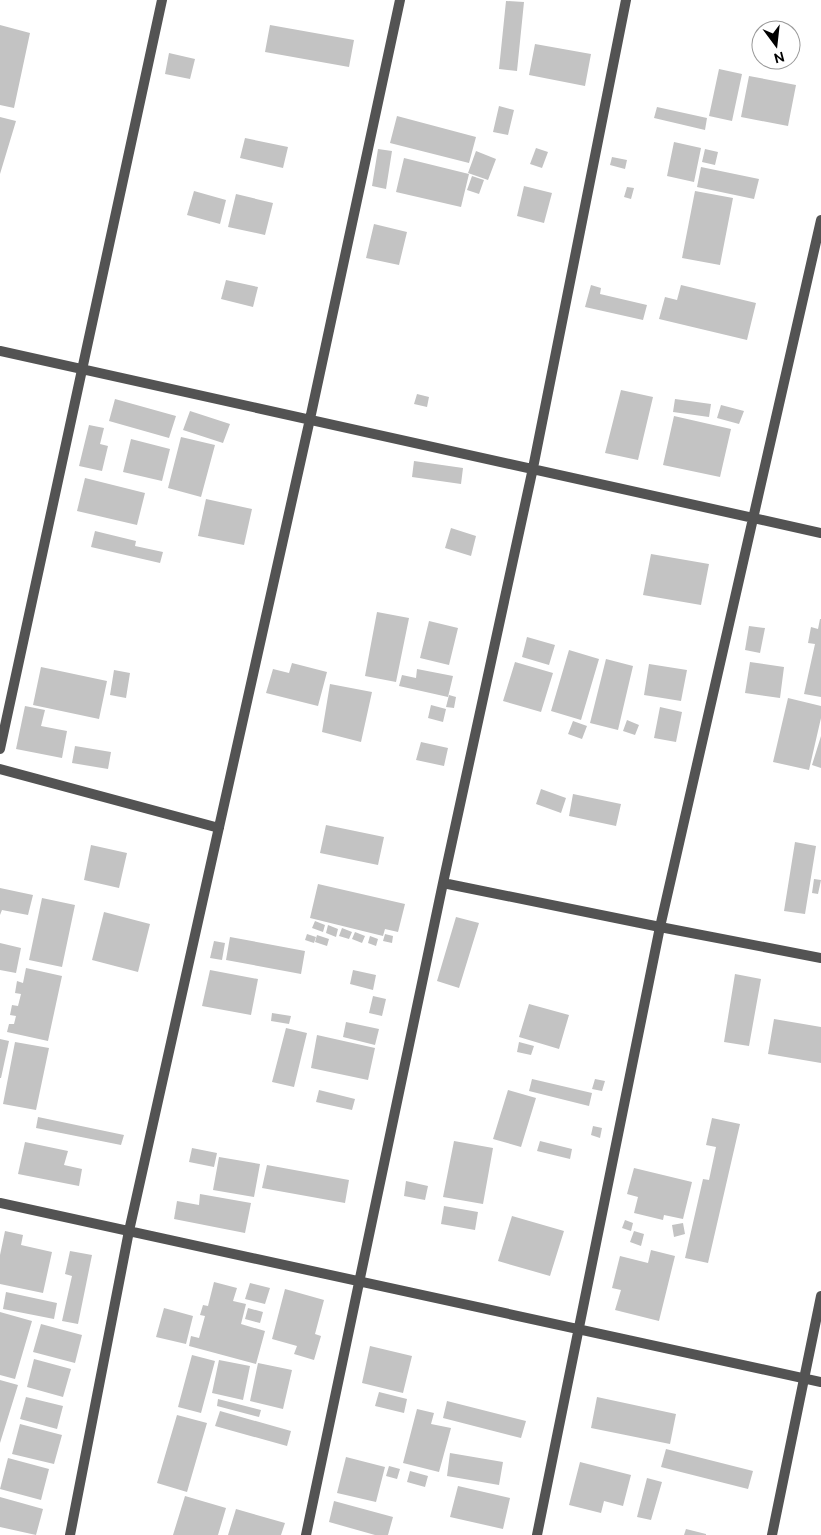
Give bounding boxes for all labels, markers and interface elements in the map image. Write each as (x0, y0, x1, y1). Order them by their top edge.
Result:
north arrow (751, 20, 801, 70)
text: N (772, 48, 786, 67)

